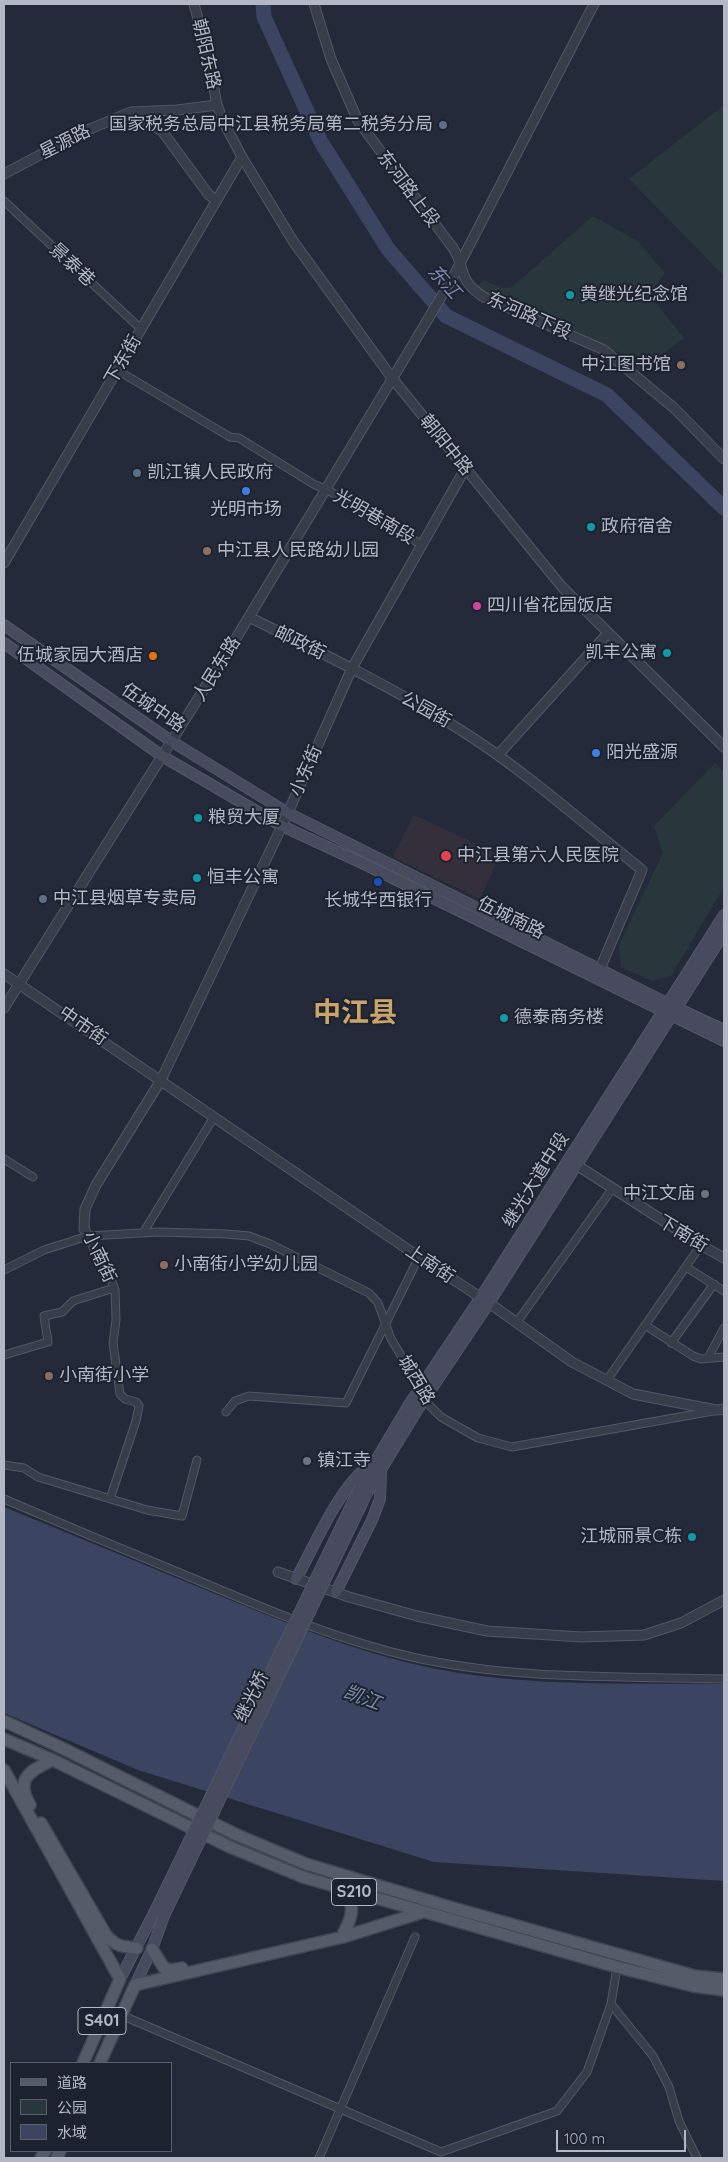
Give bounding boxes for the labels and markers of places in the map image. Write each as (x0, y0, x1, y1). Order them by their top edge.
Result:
place label: 国家税务总局中江县税务局第二税务分局 (109, 114, 433, 136)
marker: 国家税务总局中江县税务局第二税务分局 (437, 119, 449, 131)
place label: 黄继光纪念馆 (580, 284, 688, 306)
marker: 黄继光纪念馆 (564, 289, 576, 301)
place label: 中江图书馆 (581, 354, 671, 376)
marker: 中江图书馆 (675, 359, 687, 371)
place label: 凯江镇人民政府 (147, 462, 273, 484)
marker: 凯江镇人民政府 (131, 467, 143, 479)
marker: 光明市场 (240, 485, 252, 497)
place label: 光明市场 (210, 499, 282, 521)
place label: 政府宿舍 (601, 516, 673, 538)
marker: 政府宿舍 (585, 521, 597, 533)
place label: 中江县人民路幼儿园 (217, 540, 379, 562)
marker: 中江县人民路幼儿园 (201, 545, 213, 557)
place label: 四川省花园饭店 (487, 595, 613, 617)
marker: 四川省花园饭店 (471, 600, 483, 612)
place label: 凯丰公寓 (585, 642, 657, 664)
place label: 伍城家园大酒店 (17, 645, 143, 667)
marker: 凯丰公寓 (661, 647, 673, 659)
marker: 伍城家园大酒店 (147, 650, 159, 662)
place label: 阳光盛源 (606, 742, 678, 764)
marker: 阳光盛源 (590, 747, 602, 759)
place label: 粮贸大厦 (208, 807, 280, 829)
marker: 粮贸大厦 (192, 812, 204, 824)
place label: 中江县第六人民医院 (457, 845, 619, 867)
marker: 中江县第六人民医院 (439, 849, 453, 863)
place label: 恒丰公寓 (207, 867, 279, 889)
marker: 恒丰公寓 (191, 872, 203, 884)
marker: 长城华西银行 (372, 876, 384, 888)
place label: 中江县烟草专卖局 (53, 888, 197, 910)
place label: 长城华西银行 (324, 890, 432, 912)
marker: 中江县烟草专卖局 (37, 893, 49, 905)
place label: 德泰商务楼 (514, 1007, 604, 1029)
marker: 德泰商务楼 (498, 1012, 510, 1024)
place label: 中江文庙 (623, 1183, 695, 1205)
marker: 中江文庙 (699, 1188, 711, 1200)
place label: 小南街小学幼儿园 (174, 1254, 318, 1276)
marker: 小南街小学幼儿园 (158, 1259, 170, 1271)
place label: 小南街小学 (59, 1365, 149, 1387)
marker: 小南街小学 (43, 1370, 55, 1382)
place label: 镇江寺 (317, 1450, 371, 1472)
marker: 镇江寺 (301, 1455, 313, 1467)
place label: 江城丽景C栋 (580, 1526, 682, 1548)
marker: 江城丽景C栋 (686, 1531, 698, 1543)

